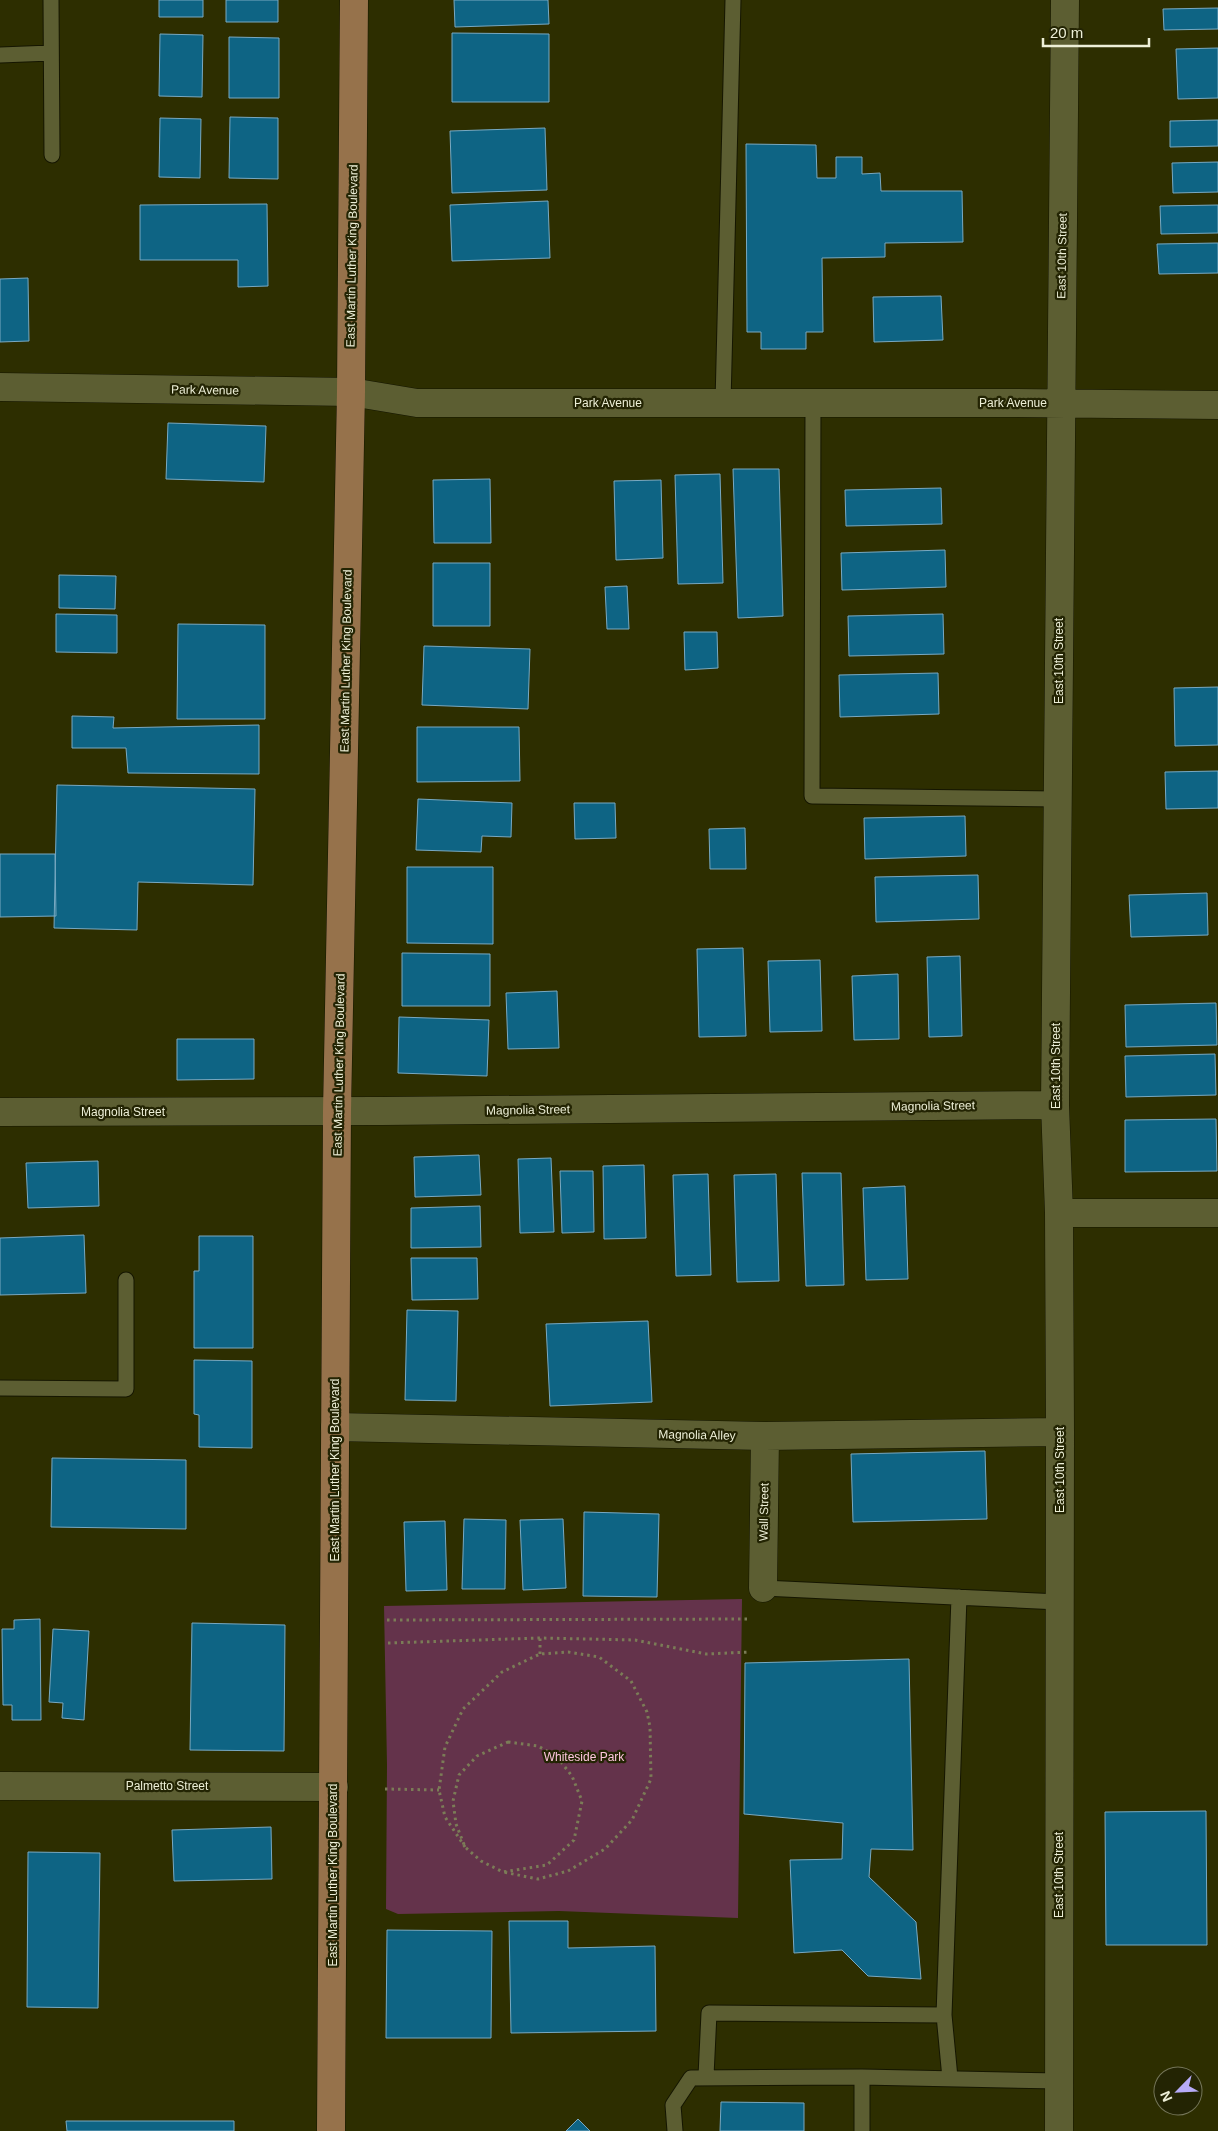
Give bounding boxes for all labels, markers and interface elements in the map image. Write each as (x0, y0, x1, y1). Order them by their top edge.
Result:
scale bar (1043, 15, 1149, 47)
text: 20 m (1050, 24, 1083, 41)
street label: East Martin Luther King Boulevard (343, 165, 361, 347)
street label: East 10th Street (1054, 212, 1070, 299)
street label: Park Avenue (171, 382, 239, 398)
street label: Park Avenue (574, 396, 642, 410)
street label: Park Avenue (979, 396, 1047, 410)
street label: East Martin Luther King Boulevard (337, 570, 355, 752)
street label: East 10th Street (1052, 617, 1066, 704)
street label: East Martin Luther King Boulevard (330, 974, 348, 1156)
street label: East 10th Street (1049, 1022, 1063, 1109)
street label: Magnolia Street (891, 1098, 976, 1114)
street label: Magnolia Street (486, 1102, 571, 1118)
street label: Magnolia Street (81, 1105, 166, 1119)
street label: East Martin Luther King Boulevard (328, 1379, 342, 1561)
street label: East 10th Street (1053, 1426, 1067, 1513)
street label: Magnolia Alley (658, 1427, 736, 1443)
street label: Wall Street (756, 1482, 772, 1541)
park label: Whiteside Park (544, 1750, 625, 1764)
street label: Palmetto Street (126, 1779, 209, 1793)
street label: East Martin Luther King Boulevard (326, 1784, 340, 1966)
street label: East 10th Street (1052, 1831, 1066, 1918)
north arrow (1153, 2066, 1203, 2116)
text: N (1157, 2088, 1175, 2104)

